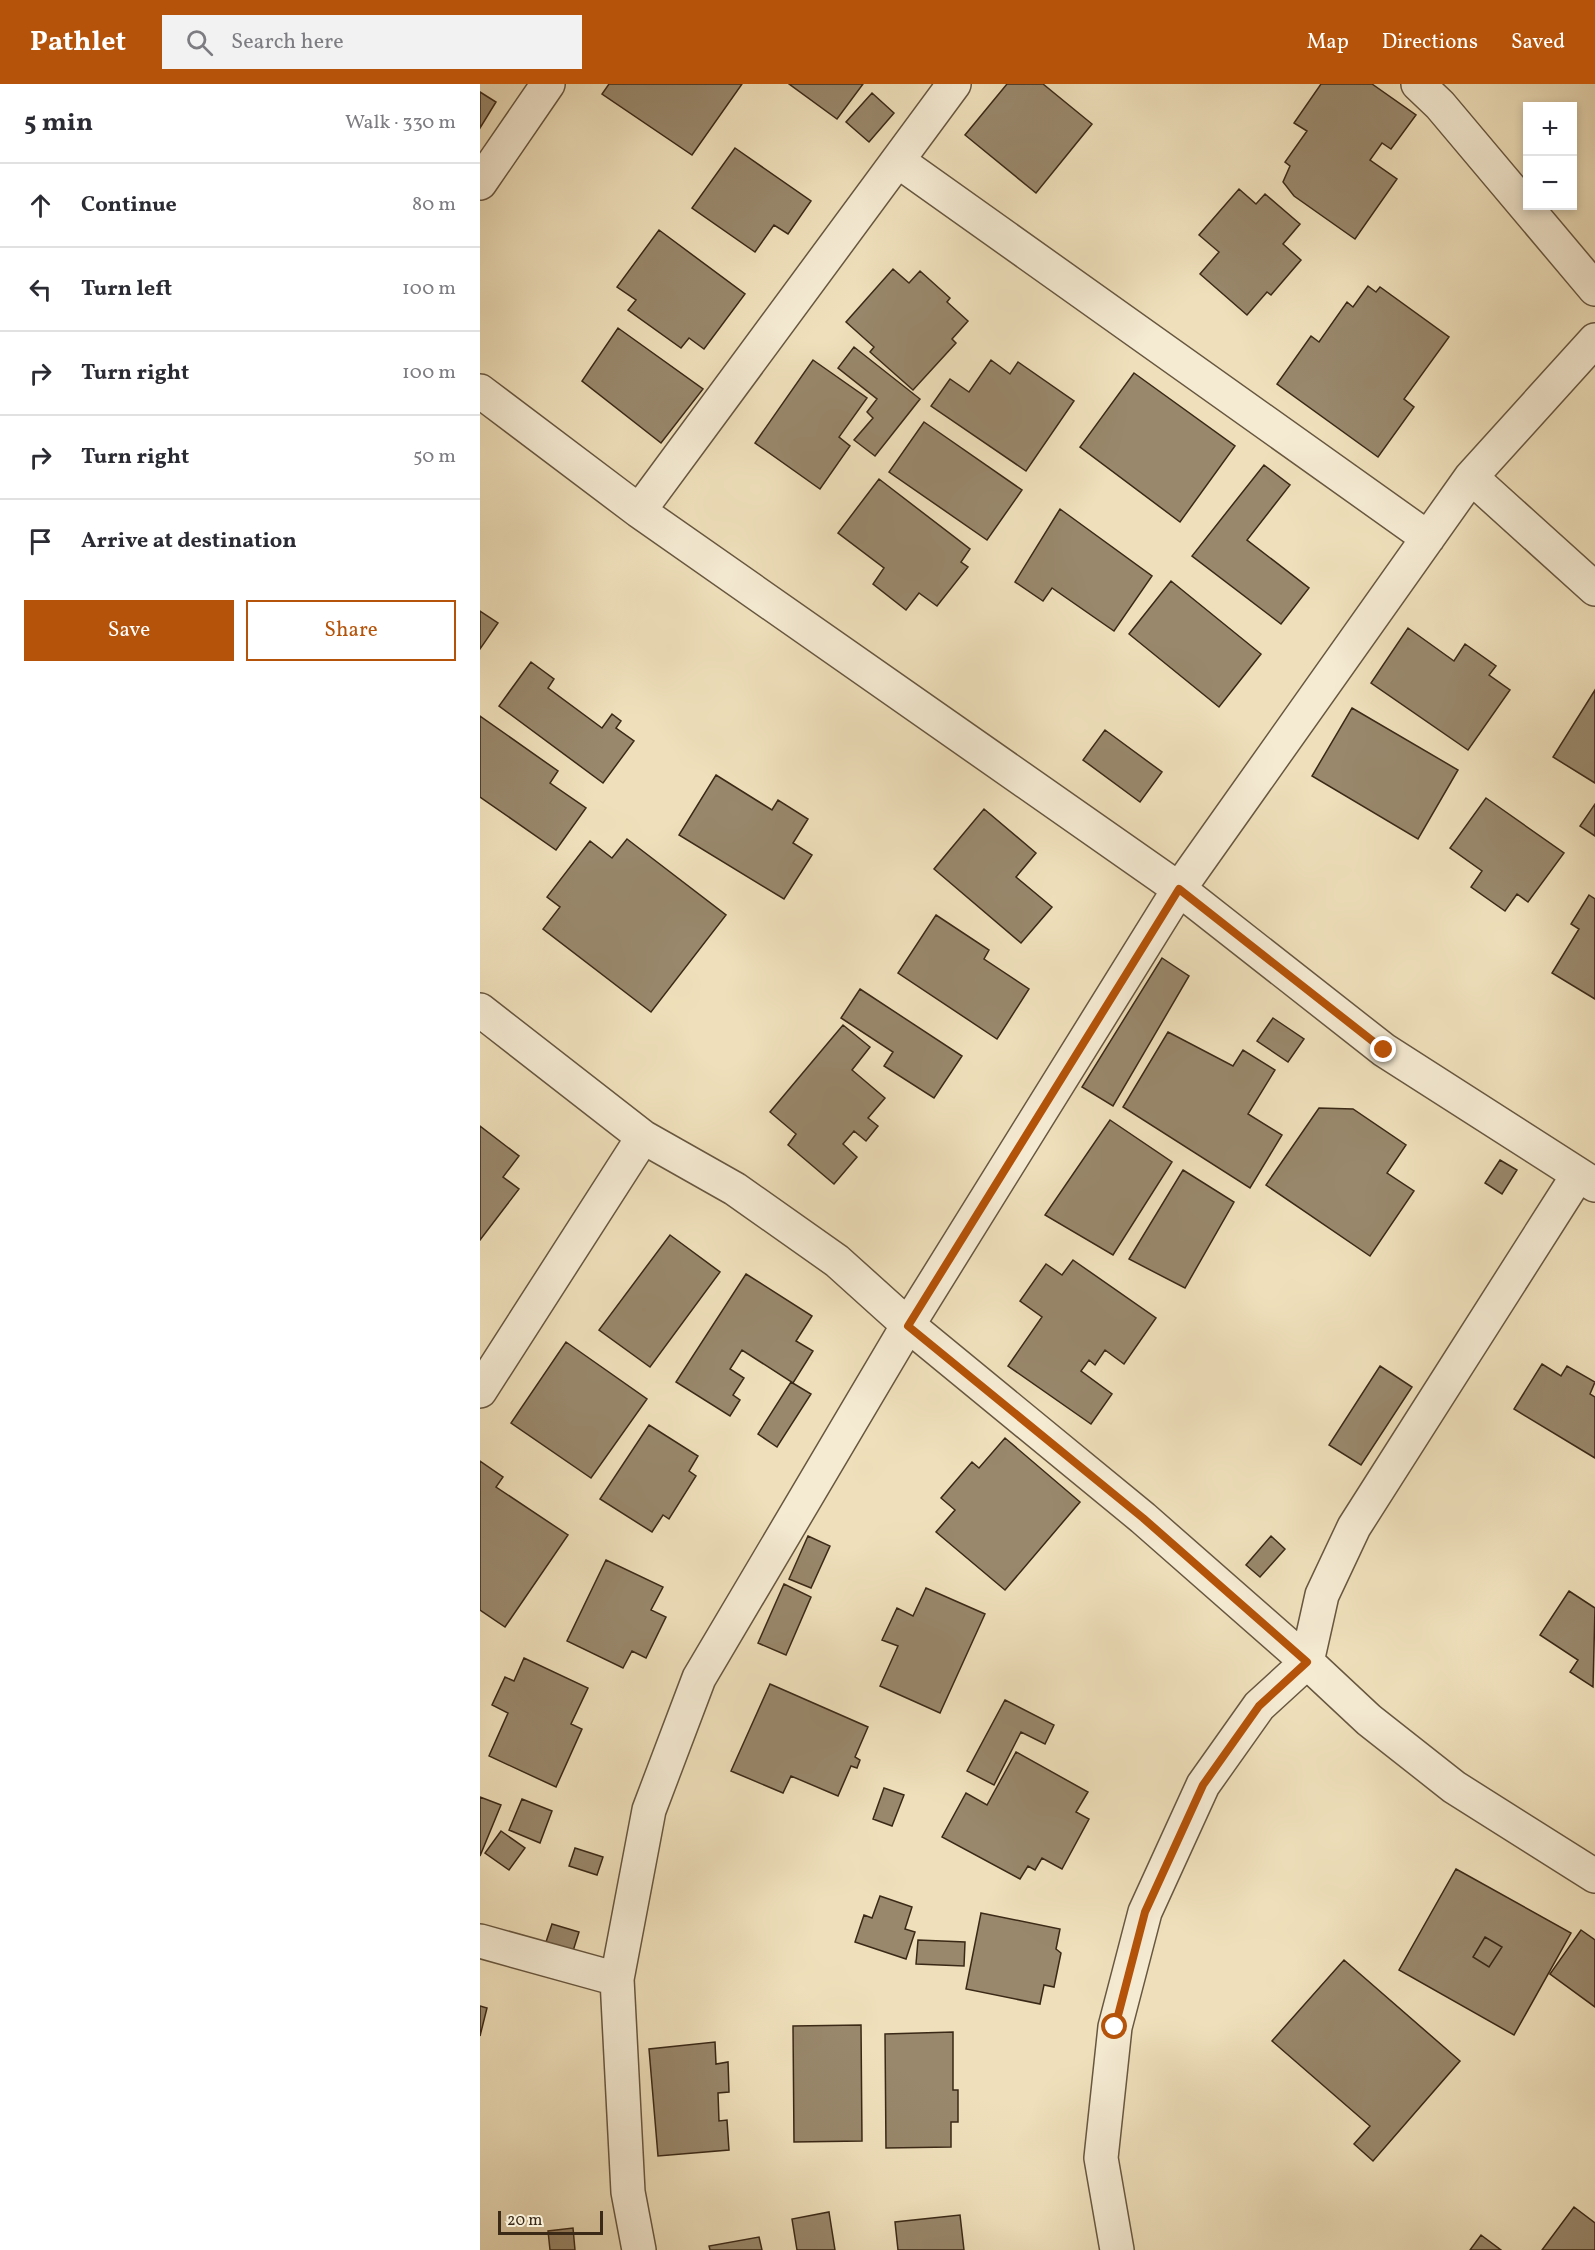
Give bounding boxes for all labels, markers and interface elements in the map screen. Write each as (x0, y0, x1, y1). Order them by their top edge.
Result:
search box (162, 15, 582, 69)
text: Pathlet (30, 23, 126, 62)
icon: search (183, 26, 216, 59)
text: Search here (231, 27, 344, 58)
text: Map (1307, 28, 1349, 57)
text: Directions (1382, 28, 1478, 57)
text: Saved (1511, 28, 1565, 57)
map controls (1523, 102, 1577, 210)
button: + (1523, 102, 1577, 156)
text: 5 min (24, 105, 93, 141)
text: Walk · 330 m (345, 109, 456, 137)
button: − (1523, 156, 1577, 210)
icon: ahead (24, 189, 57, 222)
text: Continue (81, 190, 177, 221)
text: 80 m (412, 191, 456, 219)
icon: left (24, 273, 57, 306)
text: Turn left (81, 274, 172, 305)
text: 100 m (402, 275, 456, 303)
icon: right (24, 357, 57, 390)
text: Turn right (81, 358, 189, 389)
text: 100 m (402, 359, 456, 387)
icon: right (24, 441, 57, 474)
text: Turn right (81, 442, 189, 473)
text: 50 m (413, 443, 456, 471)
icon: arrive (24, 525, 57, 558)
text: Arrive at destination (81, 526, 297, 557)
button: Save (24, 600, 234, 661)
button: Share (246, 600, 456, 661)
route end (1370, 1036, 1396, 1062)
route start (1101, 2013, 1127, 2039)
scale bar (498, 2208, 603, 2236)
text: 20 m (507, 2210, 542, 2232)

